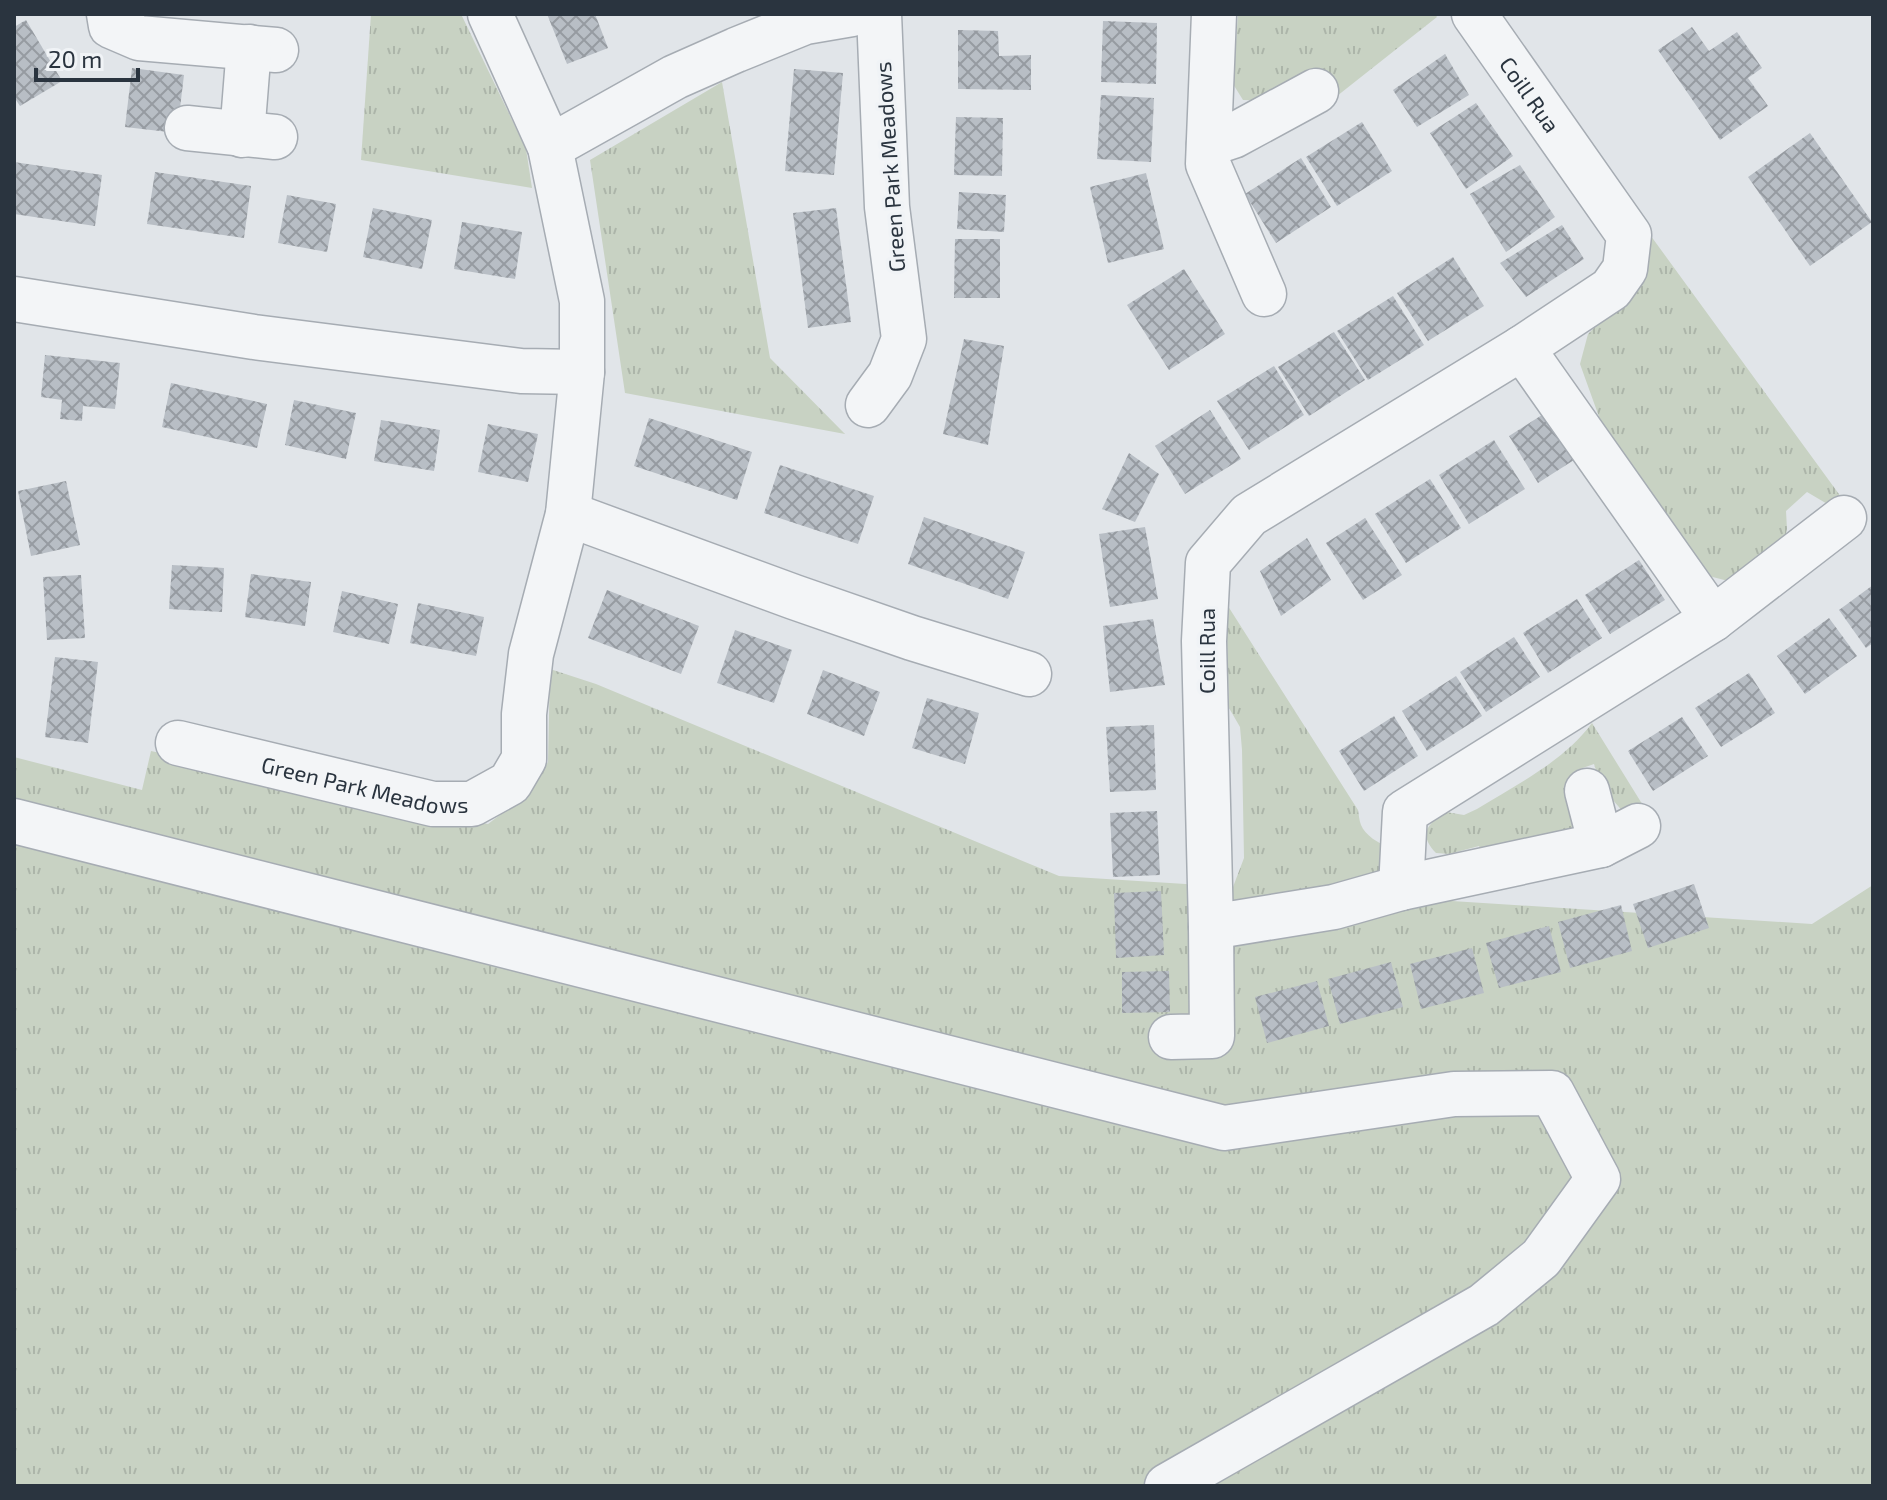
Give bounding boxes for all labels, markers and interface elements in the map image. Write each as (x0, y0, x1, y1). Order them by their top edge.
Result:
scale bar (36, 32, 138, 82)
text: 20 m (48, 44, 102, 73)
street label: Coill Rua (1495, 51, 1566, 137)
street label: Green Park Meadows (869, 61, 909, 273)
street label: Coill Rua (1193, 608, 1219, 694)
street label: Green Park Meadows (259, 750, 468, 818)

